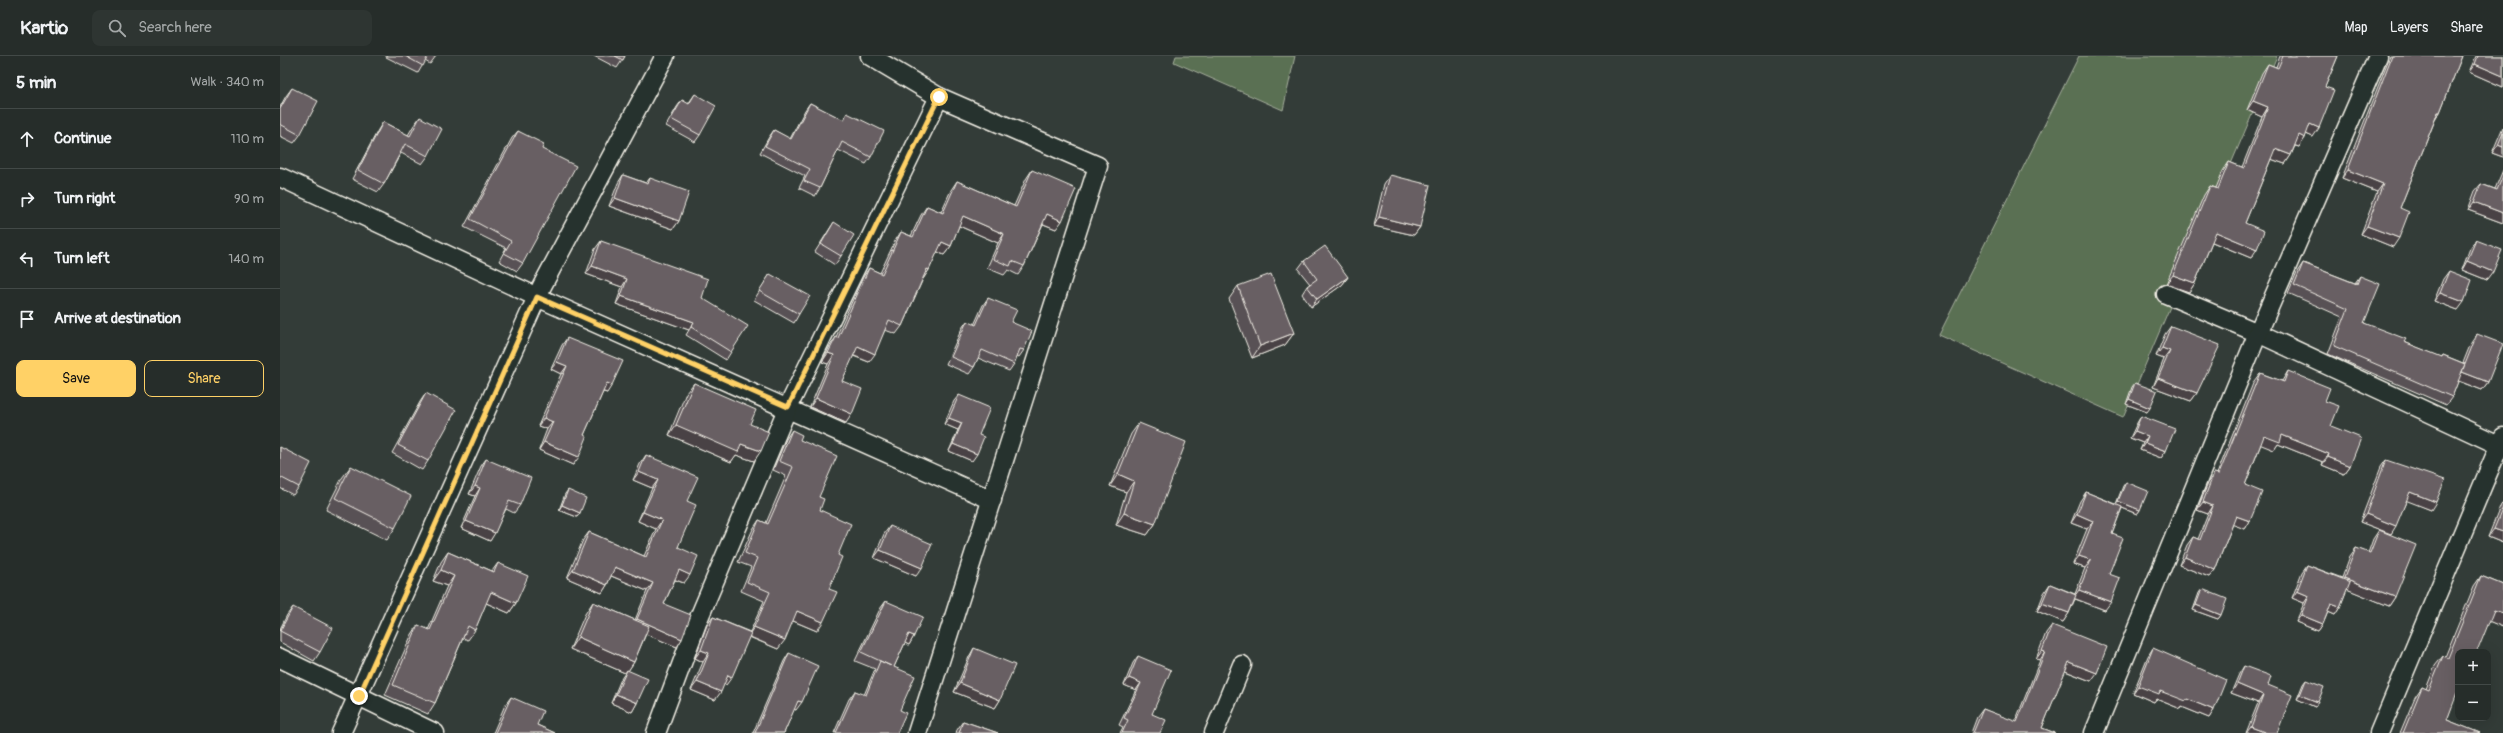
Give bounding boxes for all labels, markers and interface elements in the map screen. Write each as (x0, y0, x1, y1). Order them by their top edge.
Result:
search box (92, 10, 372, 46)
text: Kartio (20, 16, 68, 40)
icon: search (106, 17, 128, 39)
text: Search here (138, 18, 212, 37)
text: Map (2345, 19, 2368, 36)
text: Layers (2390, 19, 2428, 36)
text: Share (2450, 19, 2483, 36)
text: 5 min (16, 72, 56, 93)
text: Walk · 340 m (190, 74, 264, 90)
route start (930, 88, 948, 106)
icon: ahead (16, 128, 38, 150)
text: Continue (54, 129, 112, 148)
text: 110 m (231, 131, 264, 147)
icon: right (16, 188, 38, 210)
text: Turn right (54, 189, 115, 208)
text: 90 m (234, 191, 264, 207)
icon: left (16, 248, 38, 270)
text: Turn left (54, 249, 110, 268)
text: 140 m (228, 251, 264, 267)
icon: arrive (16, 308, 38, 330)
text: Arrive at destination (54, 309, 181, 328)
button: Save (16, 360, 136, 397)
button: Share (144, 360, 264, 397)
map controls (2455, 649, 2491, 721)
button: + (2455, 649, 2491, 685)
button: − (2455, 685, 2491, 721)
route end (350, 687, 368, 705)

